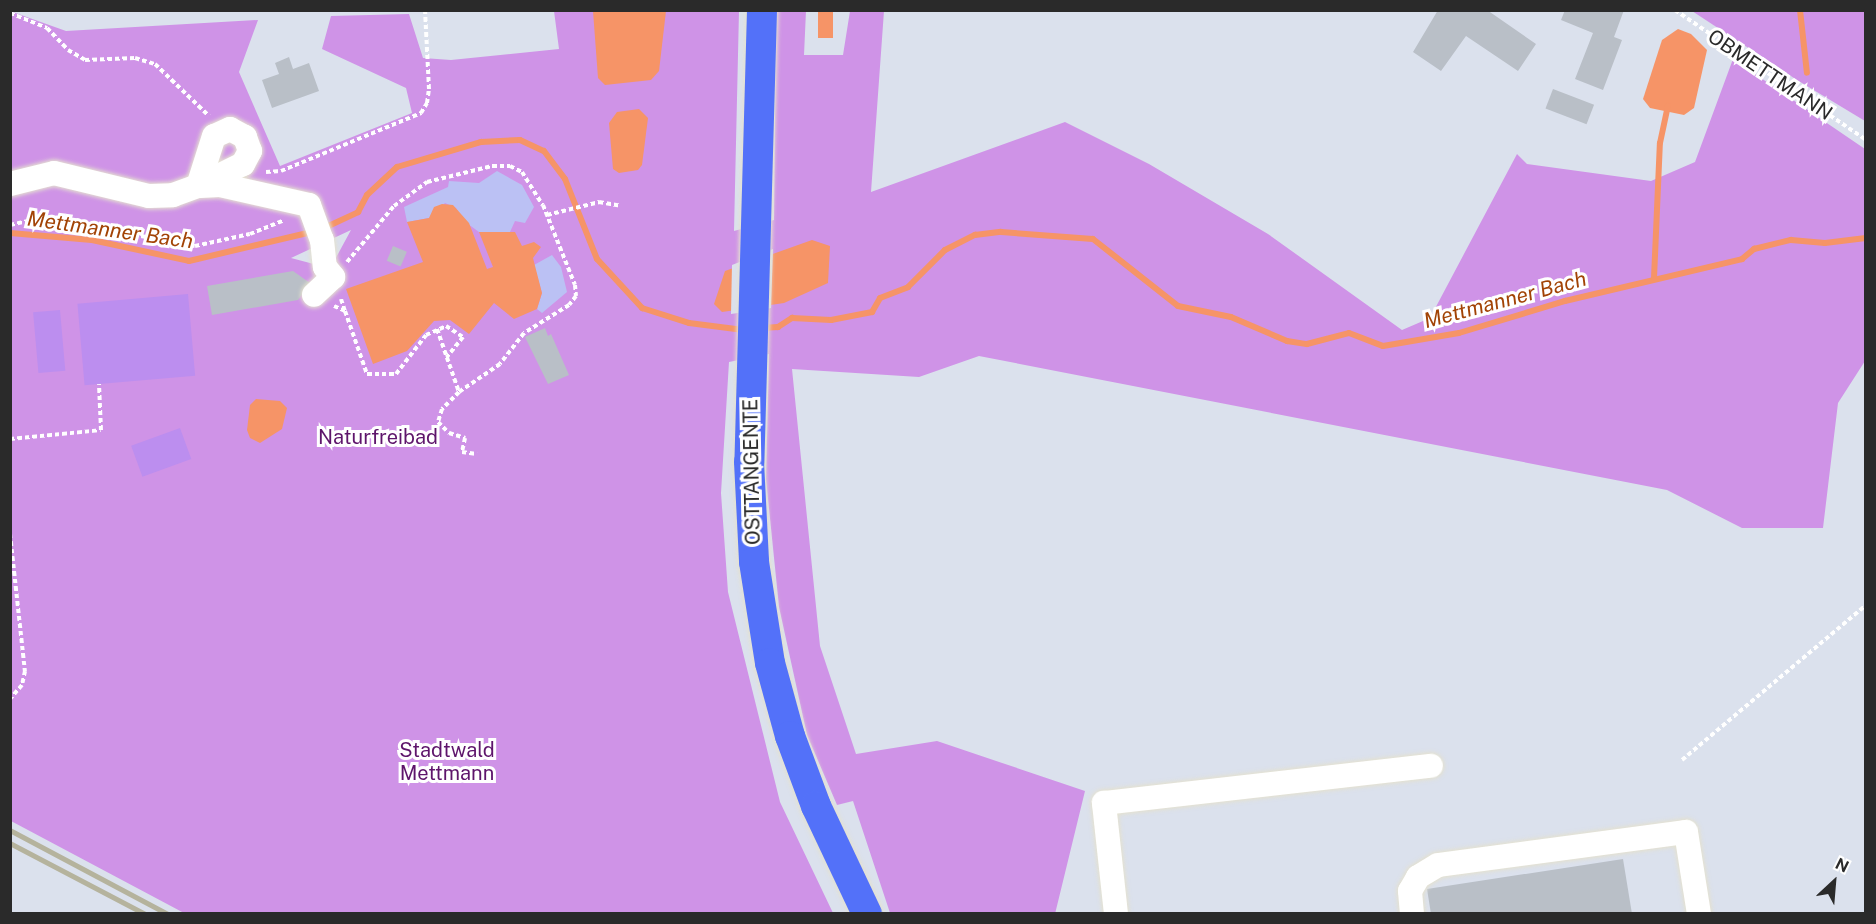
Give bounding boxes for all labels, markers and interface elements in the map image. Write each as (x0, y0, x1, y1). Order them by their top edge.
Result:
street label: OBMETTMANN (1703, 25, 1837, 125)
water label: Mettmanner Bach (25, 206, 195, 254)
water label: Mettmanner Bach (1421, 266, 1589, 334)
street label: OSTTANGENTE (739, 399, 765, 545)
park label: Naturfreibad (318, 425, 438, 449)
park label: Stadtwald Mettmann (399, 738, 495, 785)
north arrow (1804, 852, 1864, 912)
text: N (1832, 854, 1852, 877)

